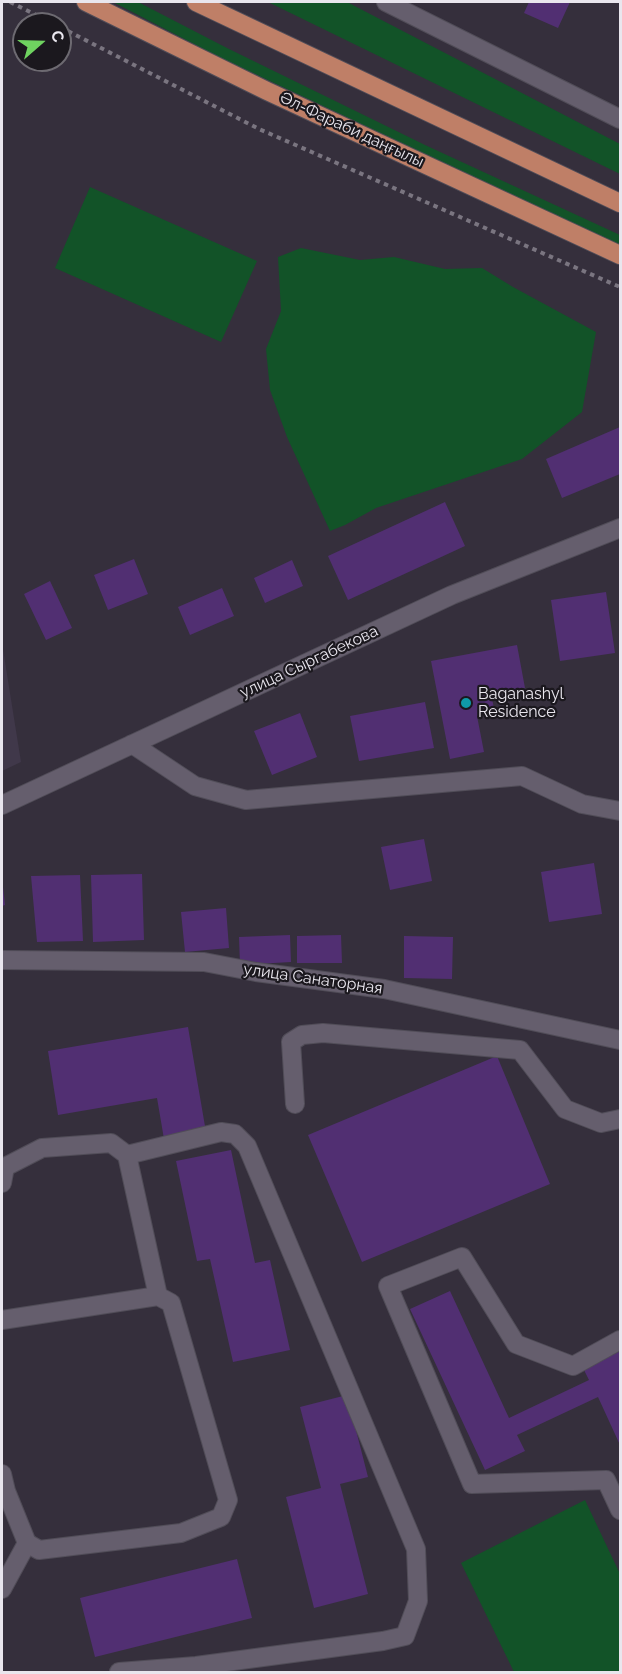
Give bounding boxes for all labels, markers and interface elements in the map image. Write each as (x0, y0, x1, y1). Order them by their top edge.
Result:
north arrow (12, 12, 72, 72)
text: С (47, 28, 68, 45)
street label: Әл-Фараби даңғылы (277, 88, 427, 172)
street label: улица Сыргабекова (237, 622, 381, 702)
place label: Baganashyl Residence (478, 684, 564, 722)
marker: Baganashyl Residence (459, 696, 473, 710)
street label: улица Санаторная (242, 960, 384, 998)

